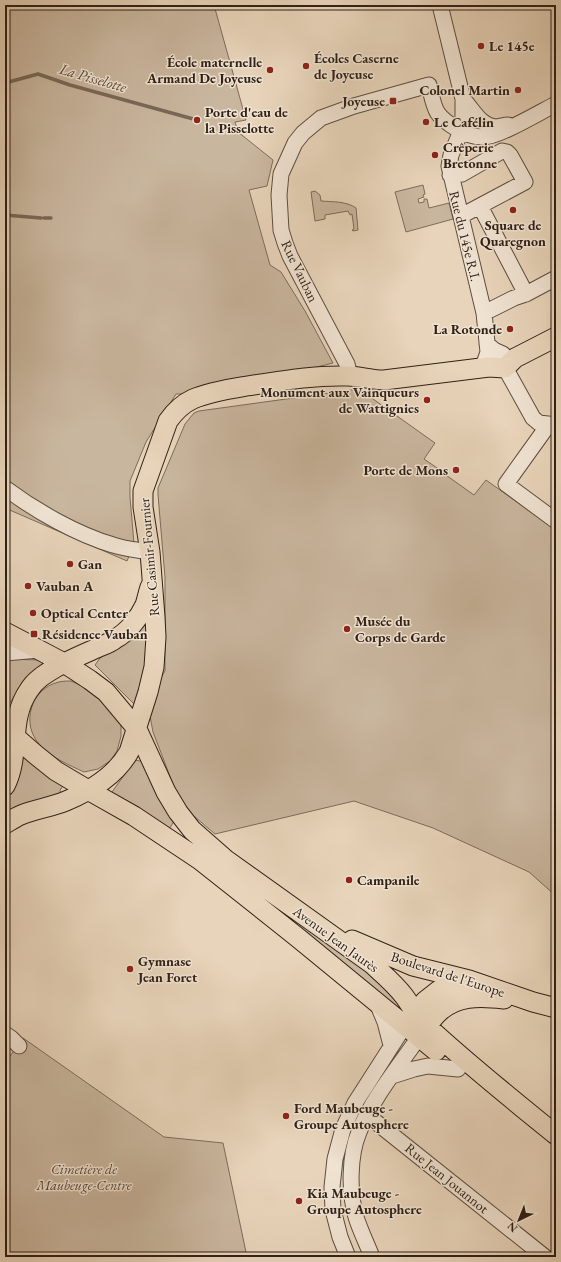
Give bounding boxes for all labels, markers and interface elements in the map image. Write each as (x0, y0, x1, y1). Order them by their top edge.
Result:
place label: Le 145e (489, 37, 535, 55)
marker: Le 145e (476, 41, 486, 51)
place label: Écoles Caserne de Joyeuse (314, 49, 399, 83)
place label: École maternelle Armand De Joyeuse (146, 53, 262, 87)
water label: La Pisselotte (56, 59, 130, 96)
marker: Écoles Caserne de Joyeuse (301, 61, 311, 71)
marker: École maternelle Armand De Joyeuse (265, 65, 275, 75)
place label: Colonel Martin (420, 81, 510, 99)
marker: Colonel Martin (513, 85, 523, 95)
place label: Joyeuse (340, 92, 385, 110)
marker: Joyeuse (388, 96, 398, 106)
place label: Porte d'eau de la Pisselotte (205, 103, 288, 137)
place label: Le Cafélin (434, 113, 494, 131)
marker: Porte d'eau de la Pisselotte (192, 115, 202, 125)
marker: Le Cafélin (421, 117, 431, 127)
place label: Crêperie Bretonne (443, 138, 497, 172)
marker: Crêperie Bretonne (430, 150, 440, 160)
street label: Rue du 145e R.I. (445, 189, 485, 283)
marker: Square de Quaregnon (508, 205, 518, 215)
place label: Square de Quaregnon (480, 216, 546, 250)
street label: Rue Vauban (277, 237, 323, 305)
place label: La Rotonde (433, 320, 502, 338)
marker: La Rotonde (505, 324, 515, 334)
place label: Monument aux Vainqueurs de Wattignies (260, 383, 419, 417)
marker: Monument aux Vainqueurs de Wattignies (422, 395, 432, 405)
place label: Porte de Mons (363, 461, 448, 479)
marker: Porte de Mons (451, 465, 461, 475)
street label: Rue Casimir-Fournier (135, 497, 163, 617)
place label: Gan (78, 555, 102, 573)
marker: Gan (65, 559, 75, 569)
place label: Vauban A (36, 577, 94, 595)
marker: Vauban A (23, 581, 33, 591)
place label: Optical Center (41, 604, 128, 622)
marker: Optical Center (28, 608, 38, 618)
place label: Musée du Corps de Garde (355, 612, 446, 646)
marker: Musée du Corps de Garde (342, 624, 352, 634)
place label: Résidence Vauban (42, 625, 148, 643)
marker: Résidence Vauban (29, 629, 39, 639)
place label: Campanile (357, 871, 420, 889)
marker: Campanile (344, 875, 354, 885)
street label: Avenue Jean Jaurès (289, 901, 383, 976)
street label: Boulevard de l'Europe (389, 947, 508, 1001)
place label: Gymnase Jean Foret (136, 952, 198, 986)
marker: Gymnase Jean Foret (125, 964, 135, 974)
place label: Ford Maubeuge - Groupe Autosphere (294, 1099, 409, 1133)
marker: Ford Maubeuge - Groupe Autosphere (281, 1111, 291, 1121)
street label: Rue Jean Jouannot (402, 1139, 493, 1218)
park label: Cimetière de Maubeuge-Centre (36, 1160, 132, 1194)
place label: Kia Maubeuge - Groupe Autosphere (307, 1184, 422, 1218)
marker: Kia Maubeuge - Groupe Autosphere (294, 1196, 304, 1206)
north arrow (499, 1200, 539, 1240)
text: N (504, 1219, 520, 1235)

